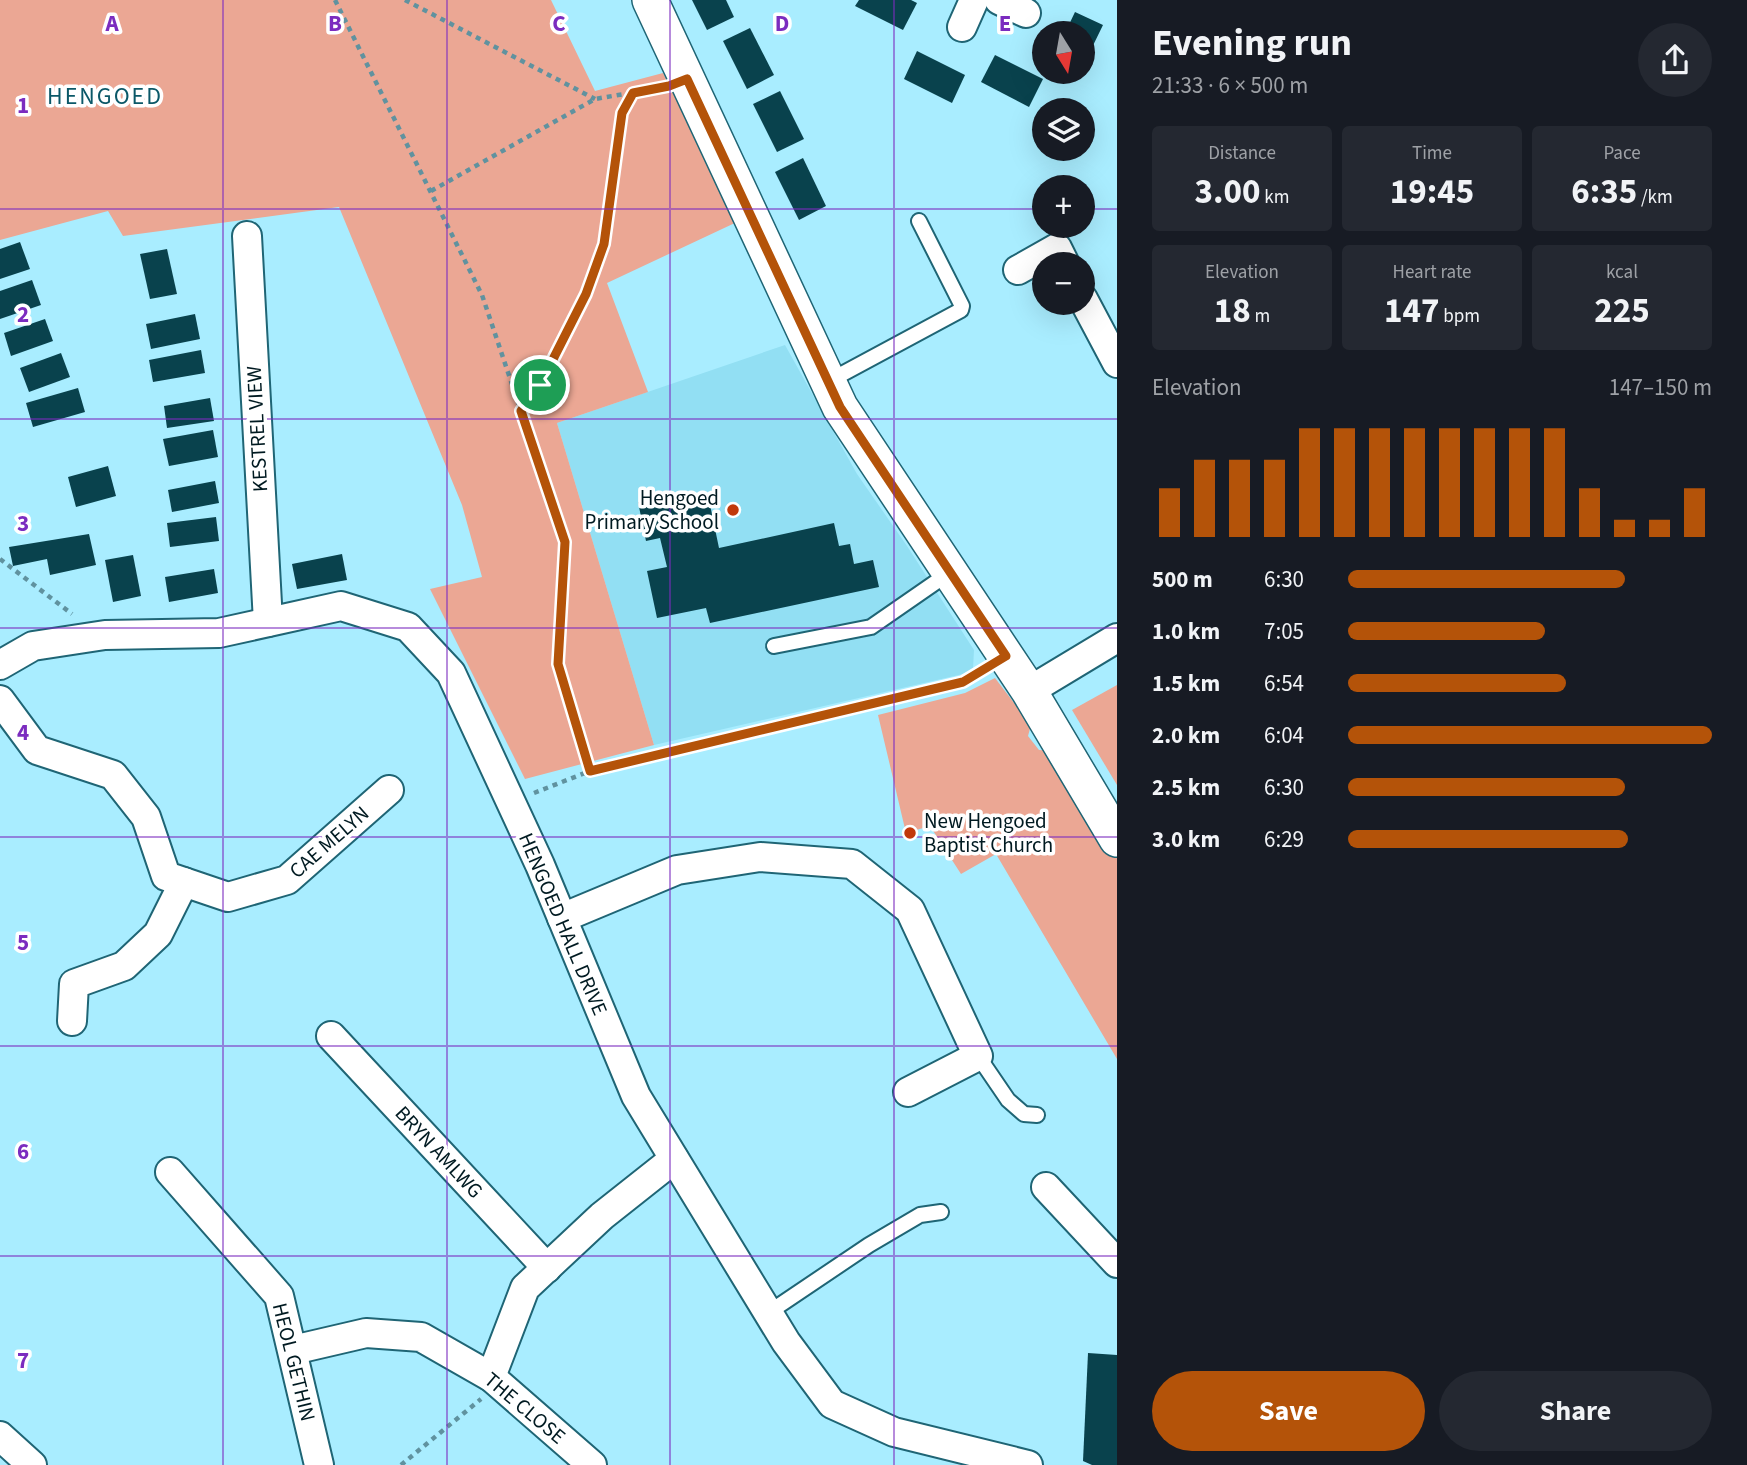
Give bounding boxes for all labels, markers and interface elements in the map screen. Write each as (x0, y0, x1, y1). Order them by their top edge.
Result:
text: A (104, 7, 119, 40)
text: B (328, 7, 342, 40)
text: C (552, 7, 566, 40)
text: D (775, 7, 789, 40)
text: E (999, 7, 1011, 40)
text: Evening run (1152, 16, 1352, 70)
north arrow (1032, 21, 1096, 84)
map controls (1032, 21, 1095, 315)
button: share (1638, 23, 1712, 97)
text: 21:33 · 6 × 500 m (1152, 69, 1308, 102)
district label: HENGOED (47, 79, 163, 114)
text: 1 (17, 89, 29, 122)
button: layers (1032, 98, 1095, 161)
text: Distance (1208, 140, 1276, 167)
text: Time (1412, 140, 1452, 167)
text: Pace (1603, 140, 1641, 167)
text: 3.00 (1195, 167, 1260, 217)
text: 19:45 (1390, 167, 1474, 217)
text: 6:35 (1571, 167, 1637, 217)
button: + (1032, 175, 1095, 238)
text: km (1260, 184, 1289, 211)
text: /km (1637, 184, 1673, 211)
button: − (1032, 252, 1095, 315)
text: Elevation (1205, 259, 1279, 286)
text: Heart rate (1393, 259, 1472, 286)
text: kcal (1606, 259, 1638, 286)
text: 18 (1214, 286, 1251, 336)
text: 147 (1384, 286, 1439, 336)
text: 225 (1594, 286, 1650, 336)
text: 2 (17, 298, 29, 331)
text: m (1251, 303, 1270, 330)
text: bpm (1439, 303, 1480, 330)
pin (510, 355, 570, 415)
street label: KESTREL VIEW (239, 365, 275, 493)
icon: arrive (521, 366, 559, 404)
text: Elevation (1152, 371, 1242, 404)
text: 147–150 m (1609, 371, 1712, 404)
place label: Hengoed Primary School (585, 483, 719, 537)
marker: Hengoed Primary School (725, 502, 741, 518)
text: 3 (17, 507, 29, 540)
text: 500 m (1152, 563, 1213, 596)
text: 6:30 (1264, 563, 1304, 596)
text: 1.0 km (1152, 615, 1220, 648)
text: 7:05 (1264, 615, 1304, 648)
text: 1.5 km (1152, 667, 1220, 700)
text: 6:54 (1264, 667, 1304, 700)
text: 4 (17, 716, 29, 749)
text: 2.0 km (1152, 719, 1220, 752)
text: 6:04 (1264, 719, 1304, 752)
text: 2.5 km (1152, 771, 1220, 804)
text: 6:30 (1264, 771, 1304, 804)
street label: CAE MELYN (282, 799, 376, 885)
place label: New Hengoed Baptist Church (924, 806, 1053, 860)
text: 3.0 km (1152, 823, 1220, 856)
text: 6:29 (1264, 823, 1304, 856)
marker: New Hengoed Baptist Church (902, 825, 918, 841)
street label: HENGOED HALL DRIVE (511, 828, 615, 1020)
text: 5 (17, 926, 29, 959)
street label: BRYN AMLWG (388, 1099, 490, 1205)
text: 6 (17, 1135, 29, 1168)
street label: HEOL GETHIN (265, 1300, 323, 1424)
text: 7 (17, 1344, 29, 1377)
street label: THE CLOSE (478, 1365, 572, 1451)
button: Save (1152, 1371, 1425, 1451)
button: Share (1439, 1371, 1712, 1451)

